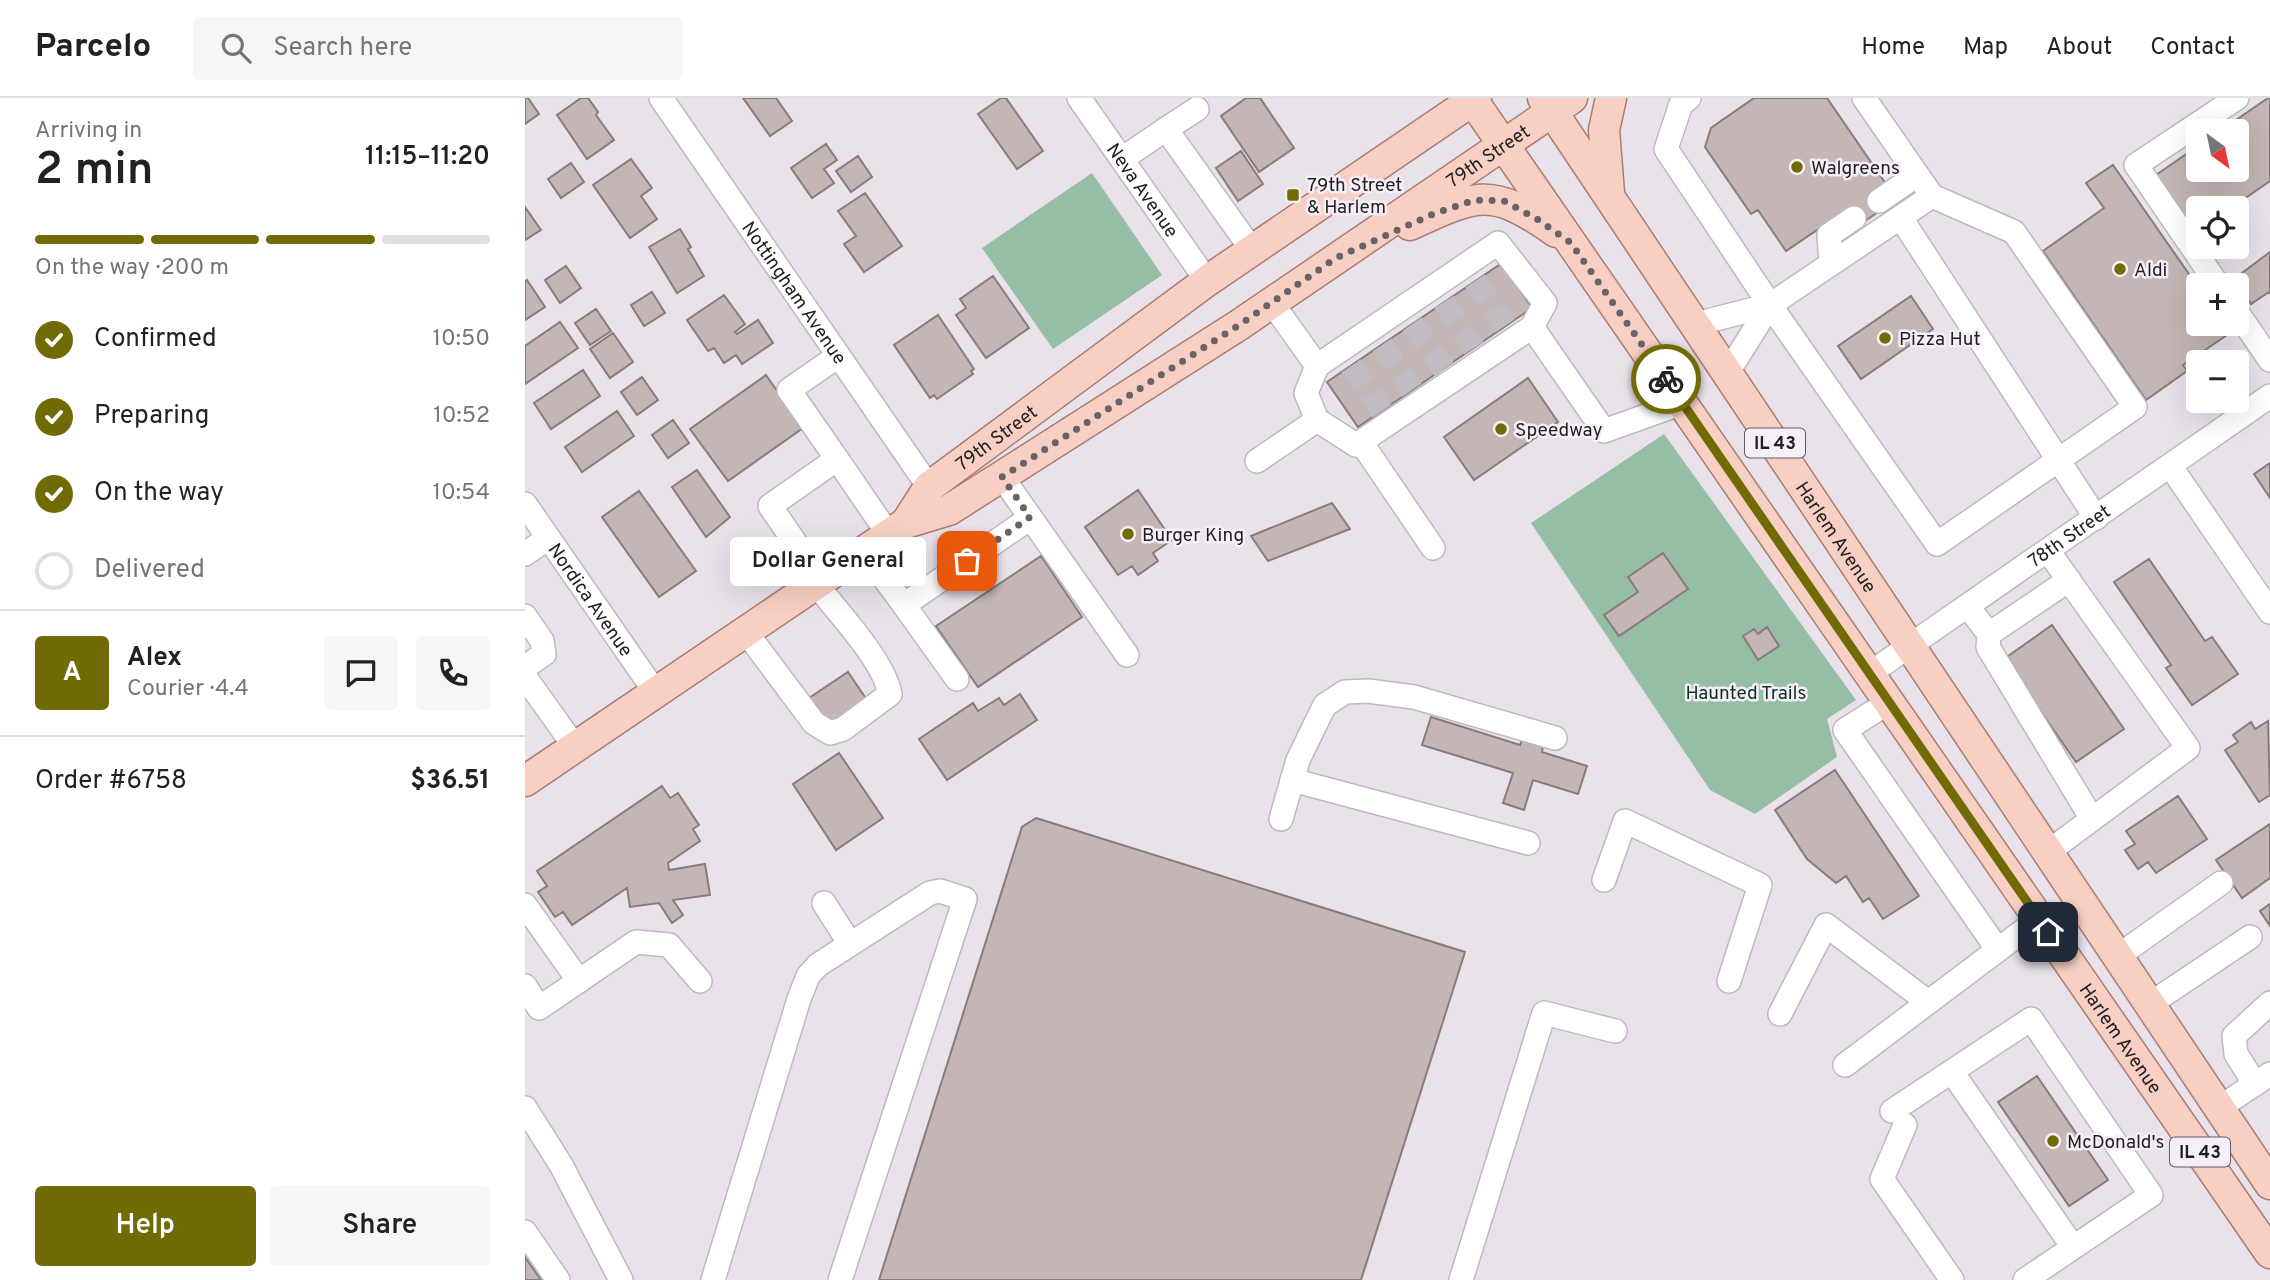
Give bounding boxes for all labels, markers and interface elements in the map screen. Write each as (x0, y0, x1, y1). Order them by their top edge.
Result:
search box (193, 17, 683, 80)
text: Parcelo (35, 27, 151, 69)
icon: search (217, 29, 255, 67)
text: Search here (273, 32, 412, 65)
text: Home (1861, 33, 1925, 63)
text: Map (1963, 33, 2008, 63)
text: About (2046, 33, 2112, 63)
text: Contact (2150, 33, 2235, 63)
text: Arriving in (35, 117, 142, 146)
north arrow (2186, 119, 2249, 182)
map controls (2186, 119, 2249, 413)
street label: 79th Street (1443, 120, 1535, 194)
street label: Neva Avenue (1100, 139, 1183, 243)
text: 11:15–11:20 (365, 141, 490, 174)
text: 2 min (35, 142, 154, 201)
place label: Walgreens (1811, 157, 1900, 181)
marker: Walgreens (1789, 159, 1805, 175)
place label: 79th Street & Harlem (1307, 174, 1403, 220)
marker: 79th Street & Harlem (1285, 187, 1301, 203)
button: locate (2186, 196, 2249, 259)
street label: Nottingham Avenue (736, 217, 851, 370)
text: On the way · 200 m (35, 254, 229, 283)
place label: Aldi (2134, 259, 2167, 283)
marker: Aldi (2112, 261, 2128, 277)
button: + (2186, 273, 2249, 336)
icon: check (35, 321, 73, 359)
text: Confirmed (94, 323, 217, 356)
text: 10:50 (432, 325, 490, 354)
place label: Pizza Hut (1899, 328, 1981, 352)
marker: Pizza Hut (1877, 330, 1893, 346)
courier (1631, 344, 1701, 414)
button: − (2186, 350, 2249, 413)
icon: bike (1647, 360, 1685, 398)
icon: check (35, 398, 73, 436)
text: Preparing (94, 400, 209, 433)
street label: 79th Street (952, 401, 1043, 477)
text: 10:52 (433, 402, 490, 431)
place label: Speedway (1515, 419, 1603, 443)
marker: Speedway (1493, 421, 1509, 437)
road number: IL 43 (1745, 428, 1805, 458)
icon: check (35, 475, 73, 513)
text: On the way (94, 477, 224, 510)
street label: Harlem Avenue (1789, 478, 1881, 598)
text: 10:54 (432, 479, 490, 508)
street label: 78th Street (2024, 500, 2116, 574)
place label: Burger King (1142, 524, 1244, 548)
marker: Burger King (1120, 526, 1136, 542)
pin (937, 531, 997, 591)
callout: Dollar General (729, 536, 925, 586)
street label: Nordica Avenue (542, 539, 637, 662)
icon: bag (948, 542, 986, 580)
text: Dollar General (752, 547, 904, 576)
text: Delivered (94, 554, 205, 587)
button: chat (324, 636, 398, 710)
button: phone (416, 636, 490, 710)
text: Alex (127, 642, 182, 675)
text: A (63, 657, 81, 690)
text: Courier · 4.4 (127, 675, 249, 704)
park label: Haunted Trails (1685, 682, 1807, 706)
text: Order #6758 (35, 765, 187, 798)
text: $36.51 (410, 765, 490, 798)
pin (2018, 902, 2078, 962)
icon: home (2029, 913, 2067, 951)
street label: Harlem Avenue (2073, 979, 2166, 1099)
place label: McDonald's (2067, 1131, 2165, 1155)
marker: McDonald's (2045, 1133, 2061, 1149)
road number: IL 43 (2170, 1138, 2230, 1167)
button: Help (35, 1186, 256, 1266)
button: Share (270, 1186, 490, 1266)

